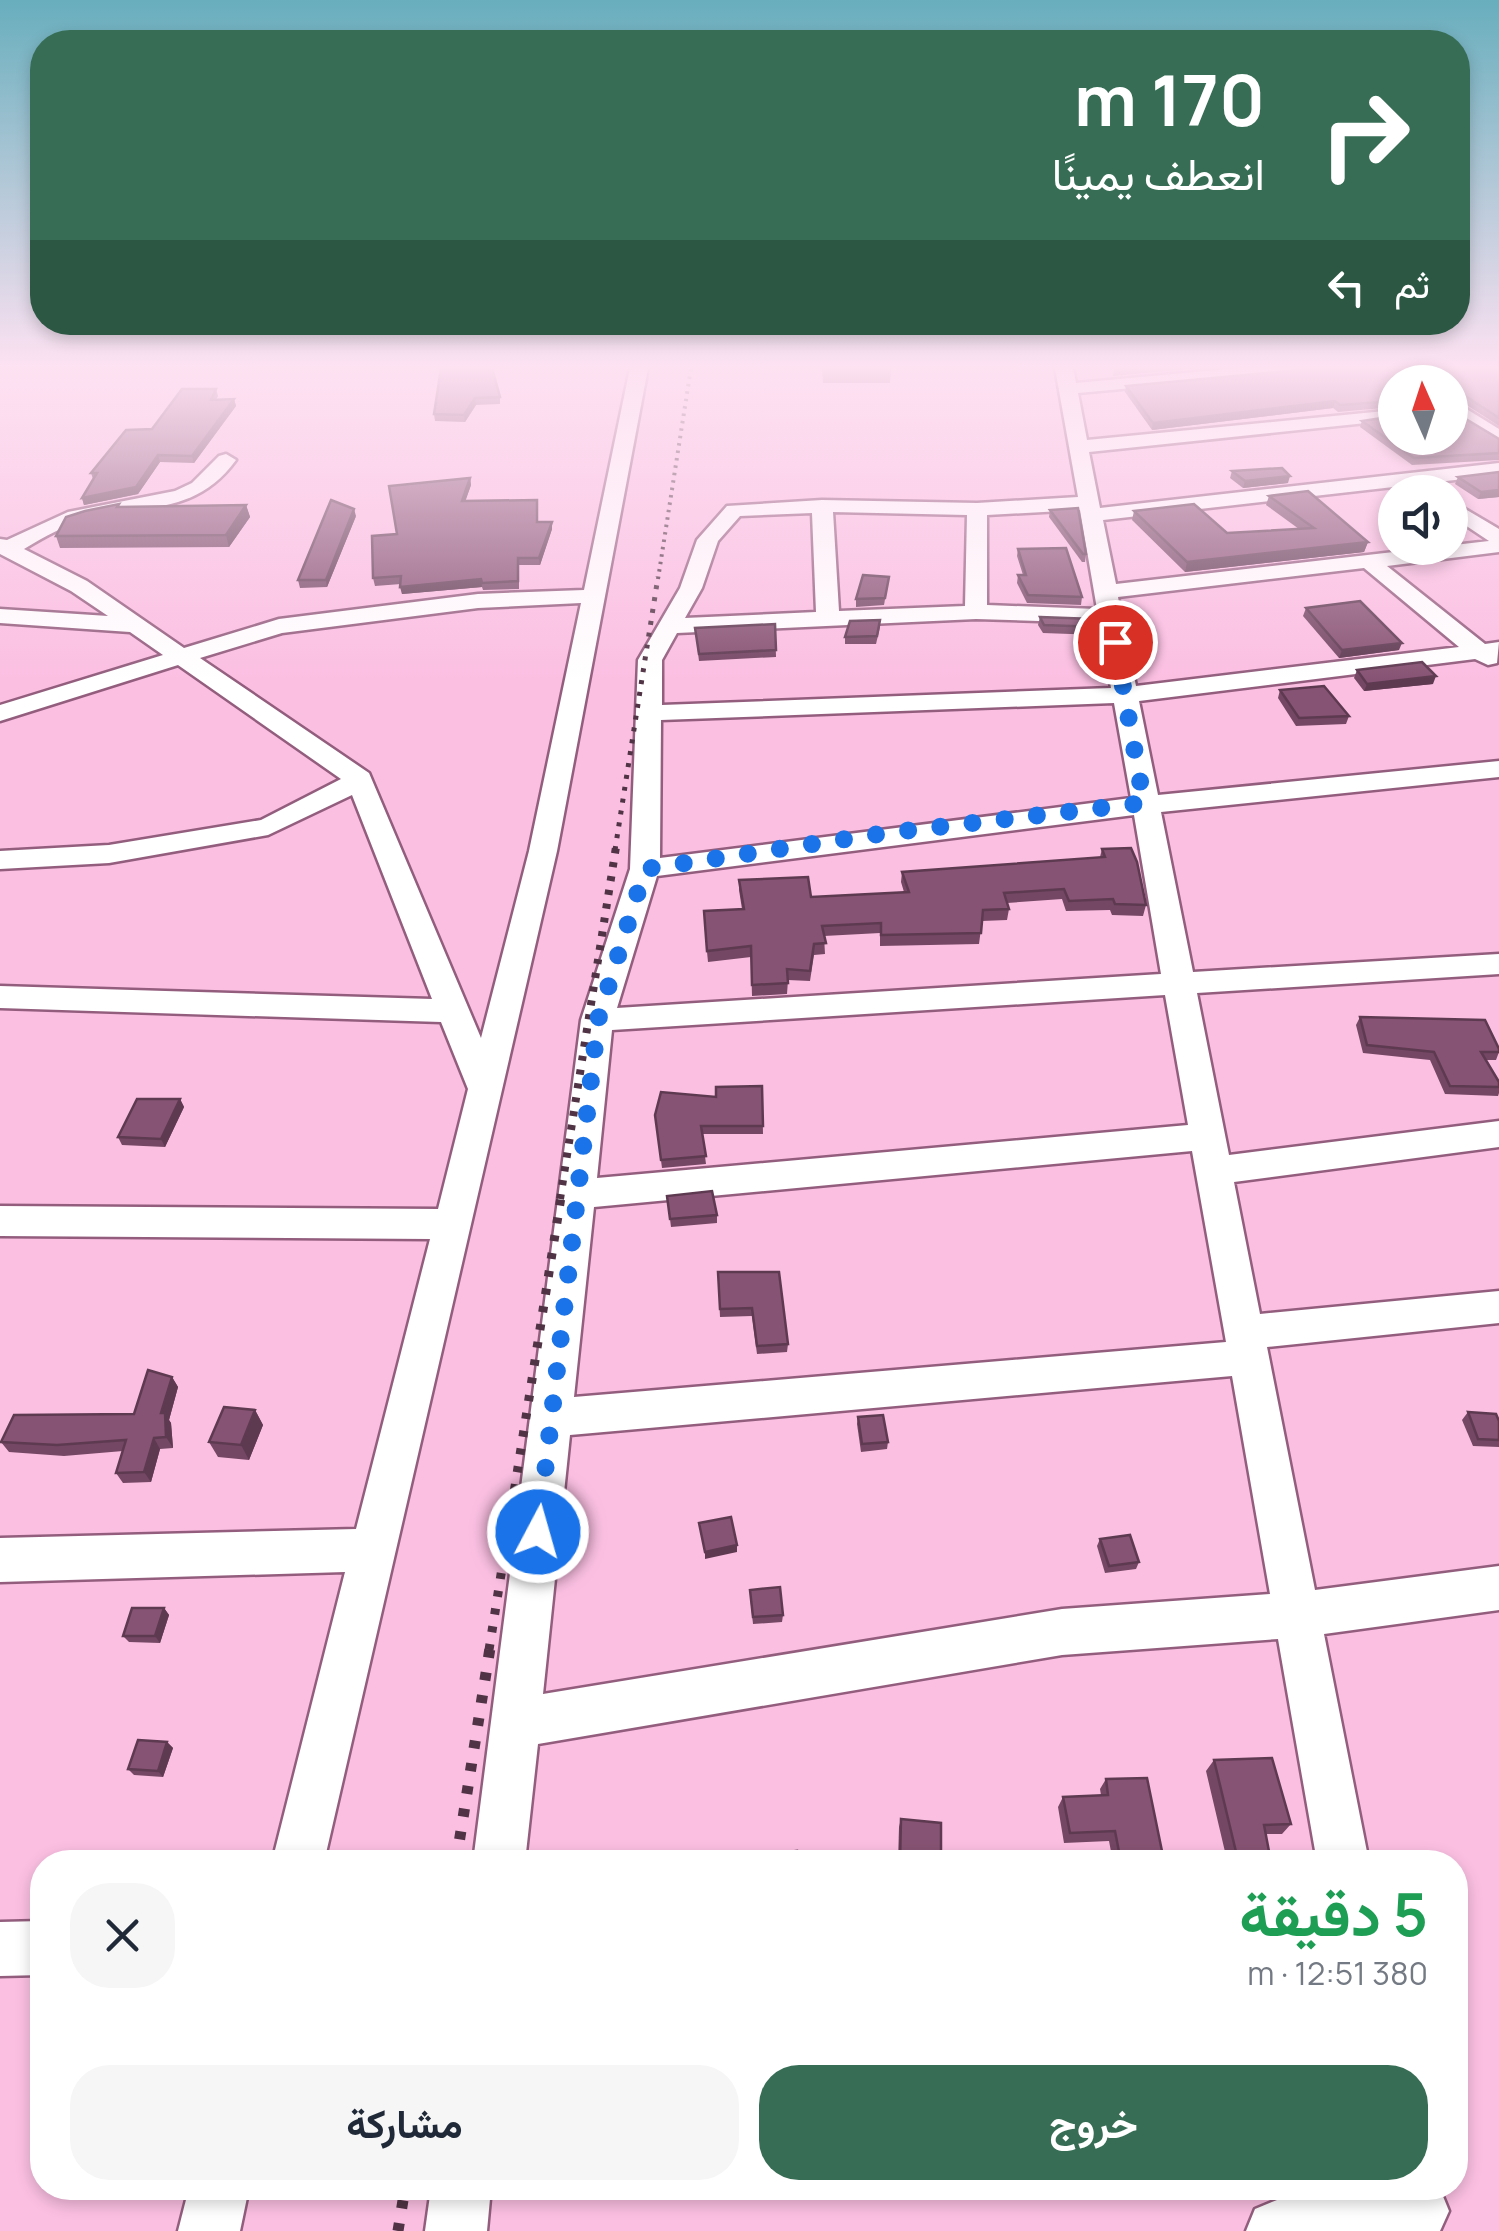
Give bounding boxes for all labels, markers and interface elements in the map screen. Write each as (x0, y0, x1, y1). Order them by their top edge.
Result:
text: 170 m (1074, 51, 1265, 147)
icon: right (1300, 70, 1430, 200)
text: انعطف يمينًا (1052, 142, 1265, 204)
text: ثم (1394, 257, 1430, 309)
icon: left (1319, 260, 1374, 315)
north arrow (1378, 365, 1468, 455)
map controls (1378, 365, 1468, 565)
button: sound (1378, 475, 1468, 565)
pin (1073, 600, 1158, 685)
icon: arrive (1088, 615, 1143, 670)
position arrow (486, 1480, 590, 1584)
text: 5 دقيقة (1239, 1872, 1428, 1954)
button: close (70, 1883, 175, 1988)
text: 380 m · 12:51 (1247, 1951, 1428, 1995)
button: مشاركة (70, 2065, 739, 2180)
button: خروج (759, 2065, 1428, 2180)

